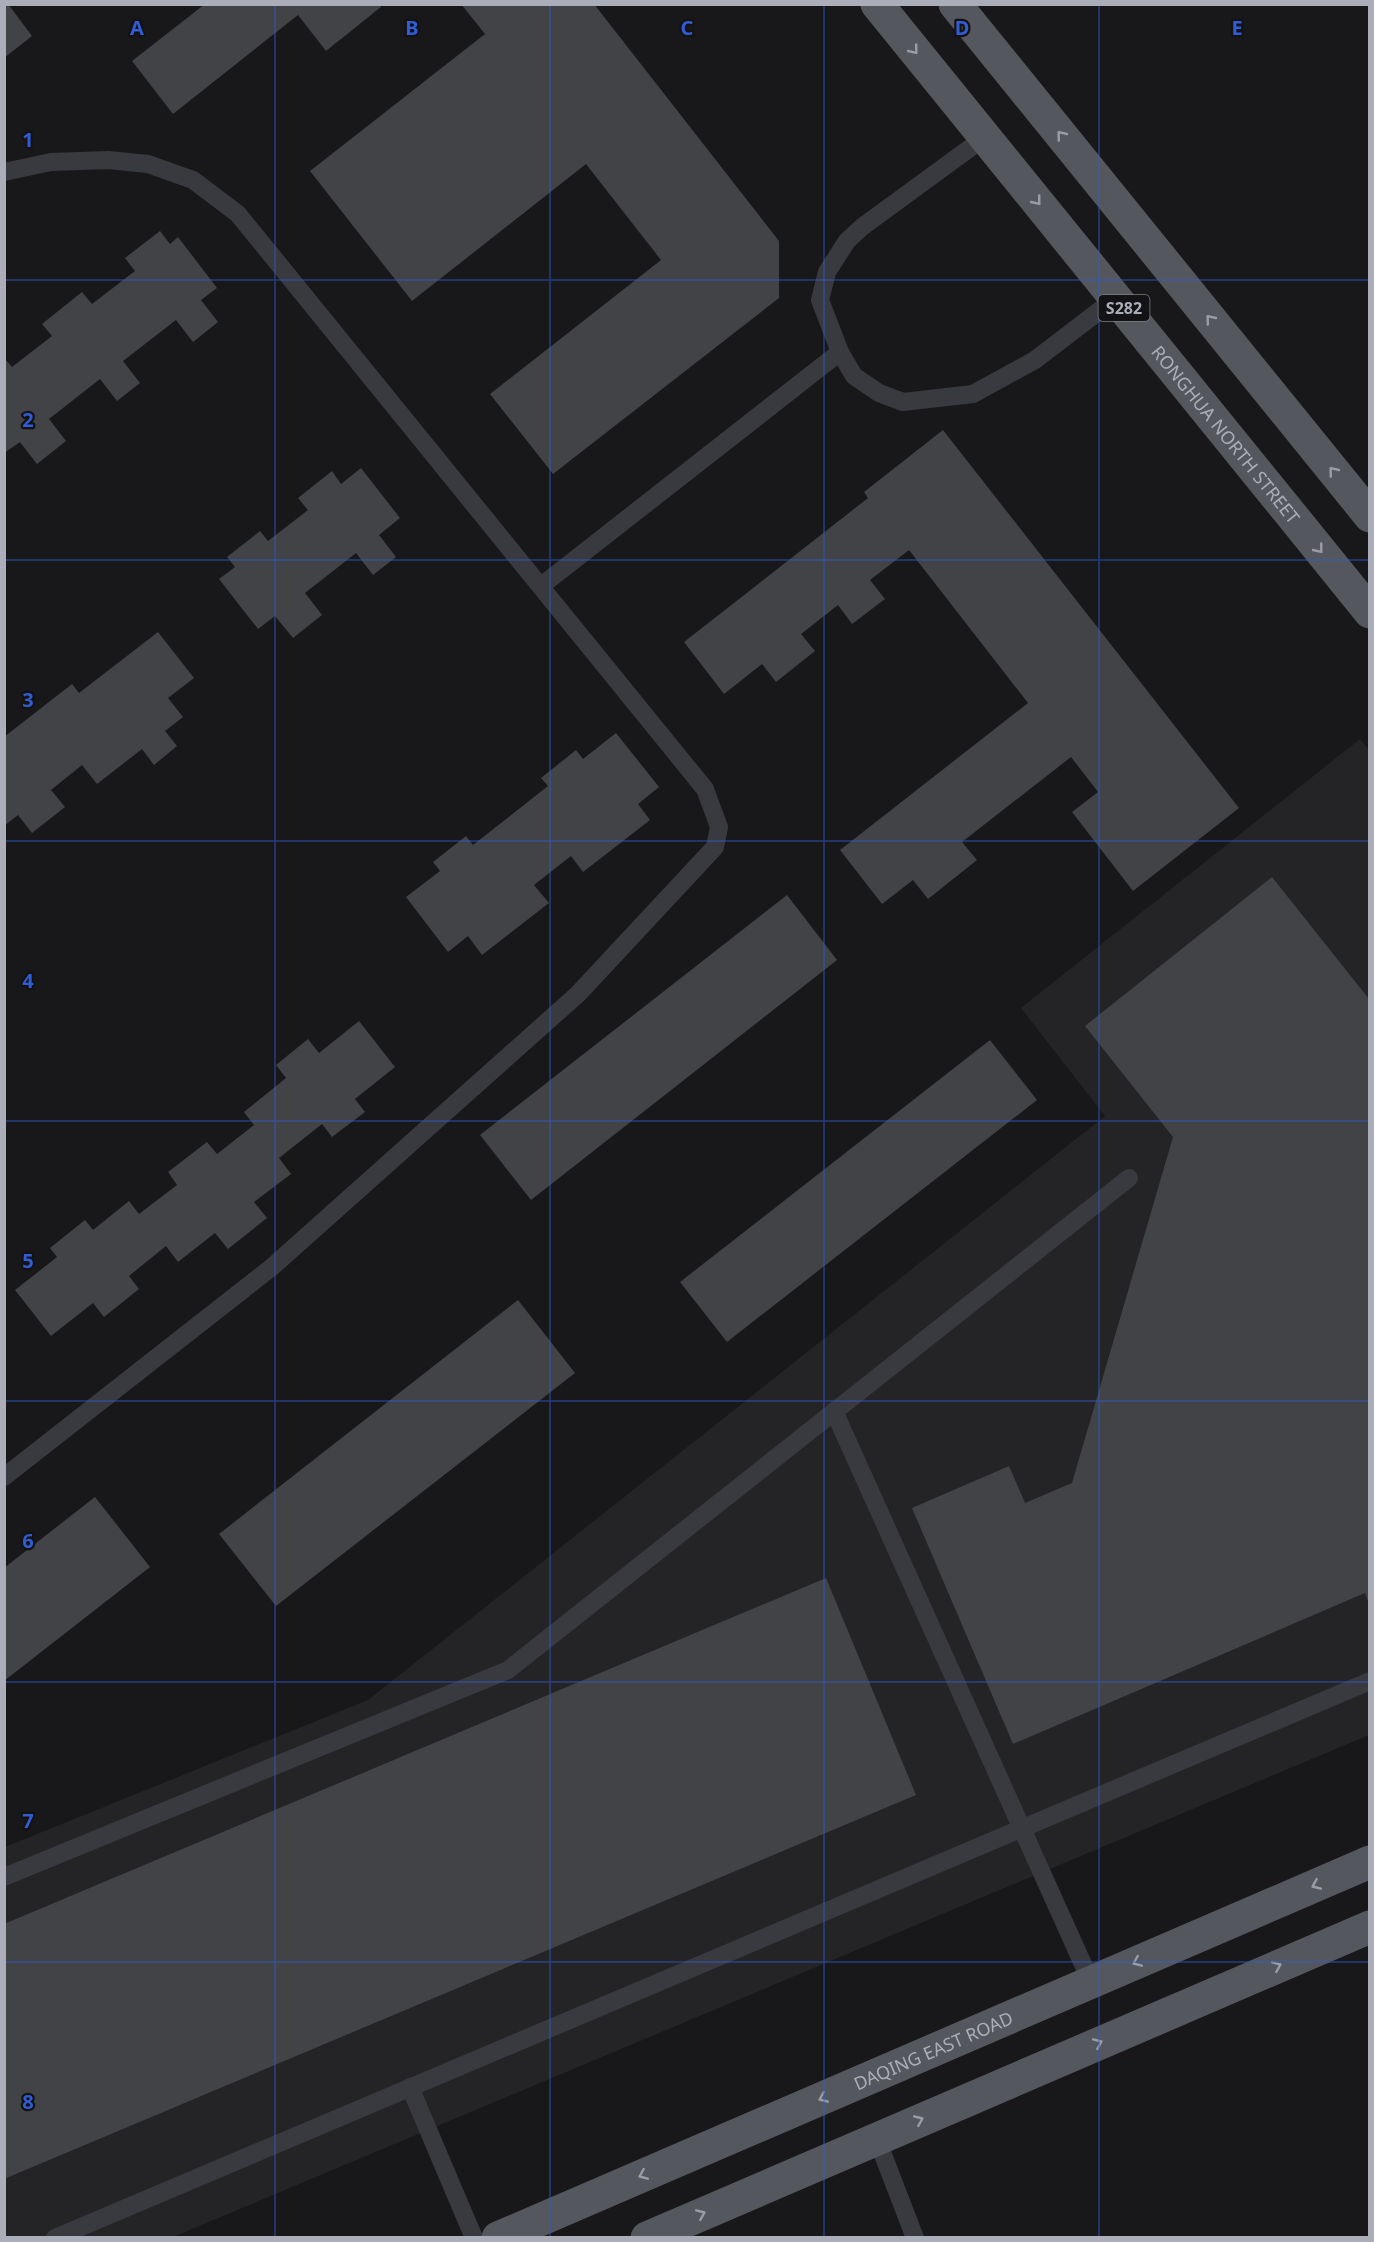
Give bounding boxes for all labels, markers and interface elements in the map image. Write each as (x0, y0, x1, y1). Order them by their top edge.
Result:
text: A (130, 14, 144, 41)
text: B (405, 14, 419, 41)
text: C (681, 14, 694, 41)
text: D (955, 14, 969, 41)
text: E (1231, 14, 1243, 41)
one-way arrow (907, 43, 918, 54)
text: 1 (22, 126, 34, 153)
one-way arrow (1057, 131, 1068, 142)
one-way arrow (1030, 195, 1041, 206)
road number: S282 (1098, 295, 1150, 321)
one-way arrow (1206, 315, 1217, 326)
street label: RONGHUA NORTH STREET (1146, 340, 1305, 528)
text: 2 (22, 406, 34, 433)
one-way arrow (1329, 466, 1340, 477)
one-way arrow (1311, 542, 1322, 553)
text: 3 (22, 686, 34, 713)
text: 4 (22, 967, 34, 994)
text: 5 (22, 1247, 34, 1274)
text: 6 (22, 1527, 34, 1554)
text: 7 (22, 1807, 34, 1834)
one-way arrow (1311, 1878, 1322, 1890)
one-way arrow (1132, 1955, 1143, 1967)
one-way arrow (1271, 1961, 1282, 1973)
street label: DAQING EAST ROAD (850, 2005, 1017, 2095)
one-way arrow (1092, 2039, 1103, 2051)
text: 8 (22, 2088, 34, 2115)
one-way arrow (818, 2090, 829, 2102)
one-way arrow (912, 2116, 923, 2128)
one-way arrow (639, 2168, 650, 2180)
one-way arrow (695, 2209, 706, 2221)

